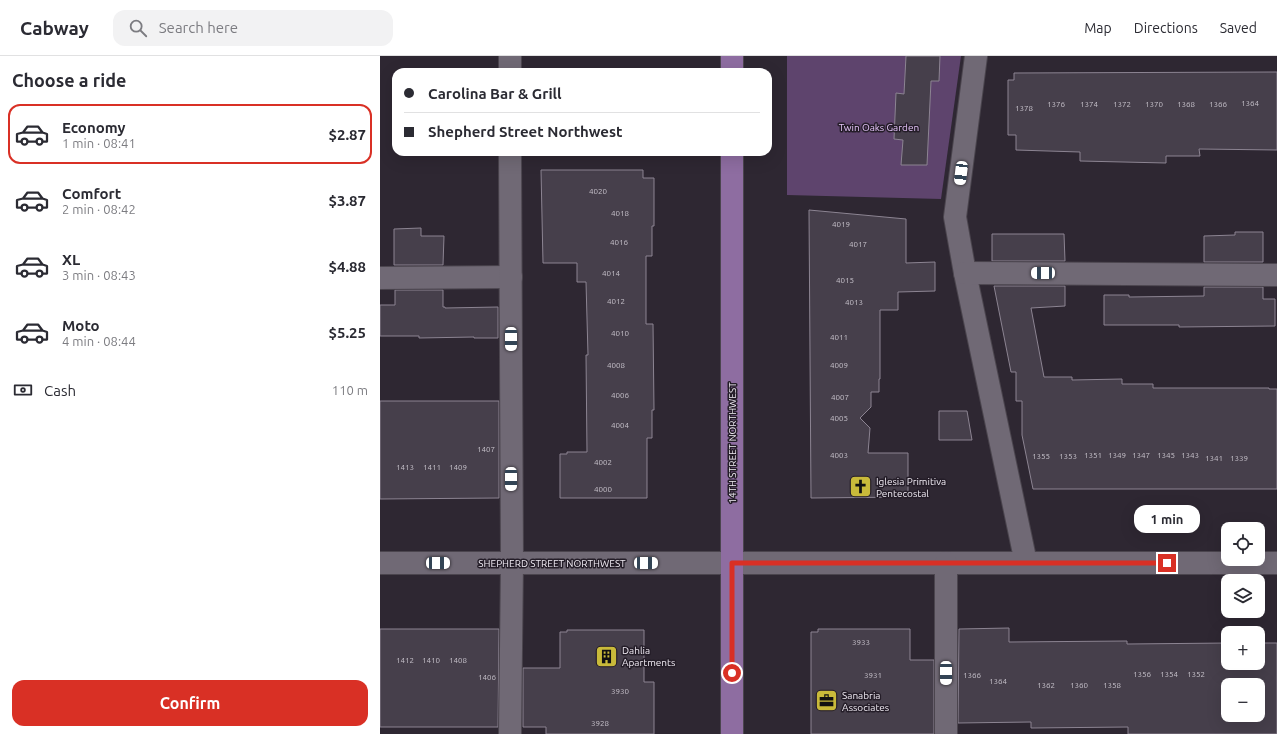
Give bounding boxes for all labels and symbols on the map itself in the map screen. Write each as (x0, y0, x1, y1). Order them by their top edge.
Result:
house number: 1364 (1241, 99, 1260, 108)
house number: 1376 (1047, 100, 1066, 109)
house number: 1374 (1080, 100, 1099, 109)
house number: 1372 (1113, 100, 1131, 109)
house number: 1370 (1145, 100, 1164, 109)
house number: 1368 (1177, 100, 1196, 109)
house number: 1366 (1209, 100, 1228, 109)
house number: 1378 (1015, 104, 1034, 113)
park label: Twin Oaks Garden (839, 122, 919, 133)
car (954, 160, 968, 186)
house number: 4020 (589, 187, 608, 196)
house number: 4018 (611, 209, 630, 218)
house number: 4019 (832, 220, 850, 229)
house number: 4016 (610, 238, 629, 247)
house number: 4017 (849, 240, 867, 249)
car (1031, 267, 1055, 279)
house number: 4014 (602, 269, 621, 278)
house number: 4015 (836, 276, 854, 285)
house number: 4012 (607, 297, 625, 306)
house number: 4013 (845, 298, 863, 307)
car (505, 327, 517, 351)
house number: 4010 (611, 329, 630, 338)
house number: 4011 (830, 333, 848, 342)
house number: 4008 (607, 361, 626, 370)
house number: 4009 (830, 361, 848, 370)
street label: 14TH STREET NORTHWEST (727, 382, 738, 504)
house number: 4006 (611, 391, 630, 400)
house number: 4007 (831, 393, 849, 402)
house number: 4005 (830, 414, 848, 423)
house number: 4004 (611, 421, 630, 430)
house number: 1407 (477, 445, 495, 454)
house number: 4003 (830, 451, 848, 460)
house number: 1351 (1084, 451, 1102, 460)
house number: 1349 (1108, 451, 1126, 460)
house number: 1347 (1132, 451, 1150, 460)
house number: 1345 (1157, 451, 1175, 460)
house number: 1343 (1181, 451, 1199, 460)
house number: 1355 (1032, 452, 1050, 461)
house number: 1353 (1059, 452, 1077, 461)
house number: 1341 (1205, 454, 1223, 463)
house number: 1339 (1230, 454, 1248, 463)
house number: 4002 (594, 458, 612, 467)
house number: 1413 (396, 463, 414, 472)
house number: 1411 (423, 463, 441, 472)
house number: 1409 (449, 463, 467, 472)
car (505, 467, 517, 491)
church icon: Iglesia Primitiva Pentecostal (847, 474, 873, 500)
place label: Iglesia Primitiva Pentecostal (876, 476, 946, 499)
house number: 4000 (594, 485, 613, 494)
callout: 1 min (1134, 505, 1200, 533)
route end (1158, 554, 1176, 572)
car (426, 557, 450, 569)
car (634, 557, 658, 569)
street label: SHEPHERD STREET NORTHWEST (478, 558, 626, 569)
house number: 3933 (852, 638, 870, 647)
building icon: Dahlia Apartments (593, 643, 619, 669)
place label: Dahlia Apartments (622, 645, 675, 668)
house number: 1412 (396, 656, 414, 665)
house number: 1410 (422, 656, 441, 665)
house number: 1408 (449, 656, 468, 665)
car (940, 661, 952, 685)
route start (723, 664, 741, 682)
house number: 1356 (1133, 670, 1152, 679)
house number: 1354 (1160, 670, 1179, 679)
house number: 1352 (1187, 670, 1205, 679)
house number: 3931 (864, 671, 882, 680)
house number: 1366 (963, 671, 982, 680)
house number: 1406 (478, 673, 497, 682)
house number: 1364 (989, 677, 1008, 686)
house number: 1362 (1037, 681, 1055, 690)
house number: 1360 (1070, 681, 1089, 690)
house number: 1358 (1103, 681, 1122, 690)
house number: 3930 (611, 687, 630, 696)
office icon: Sanabria Associates (813, 688, 839, 714)
place label: Sanabria Associates (842, 690, 889, 713)
house number: 3928 (591, 719, 610, 728)

